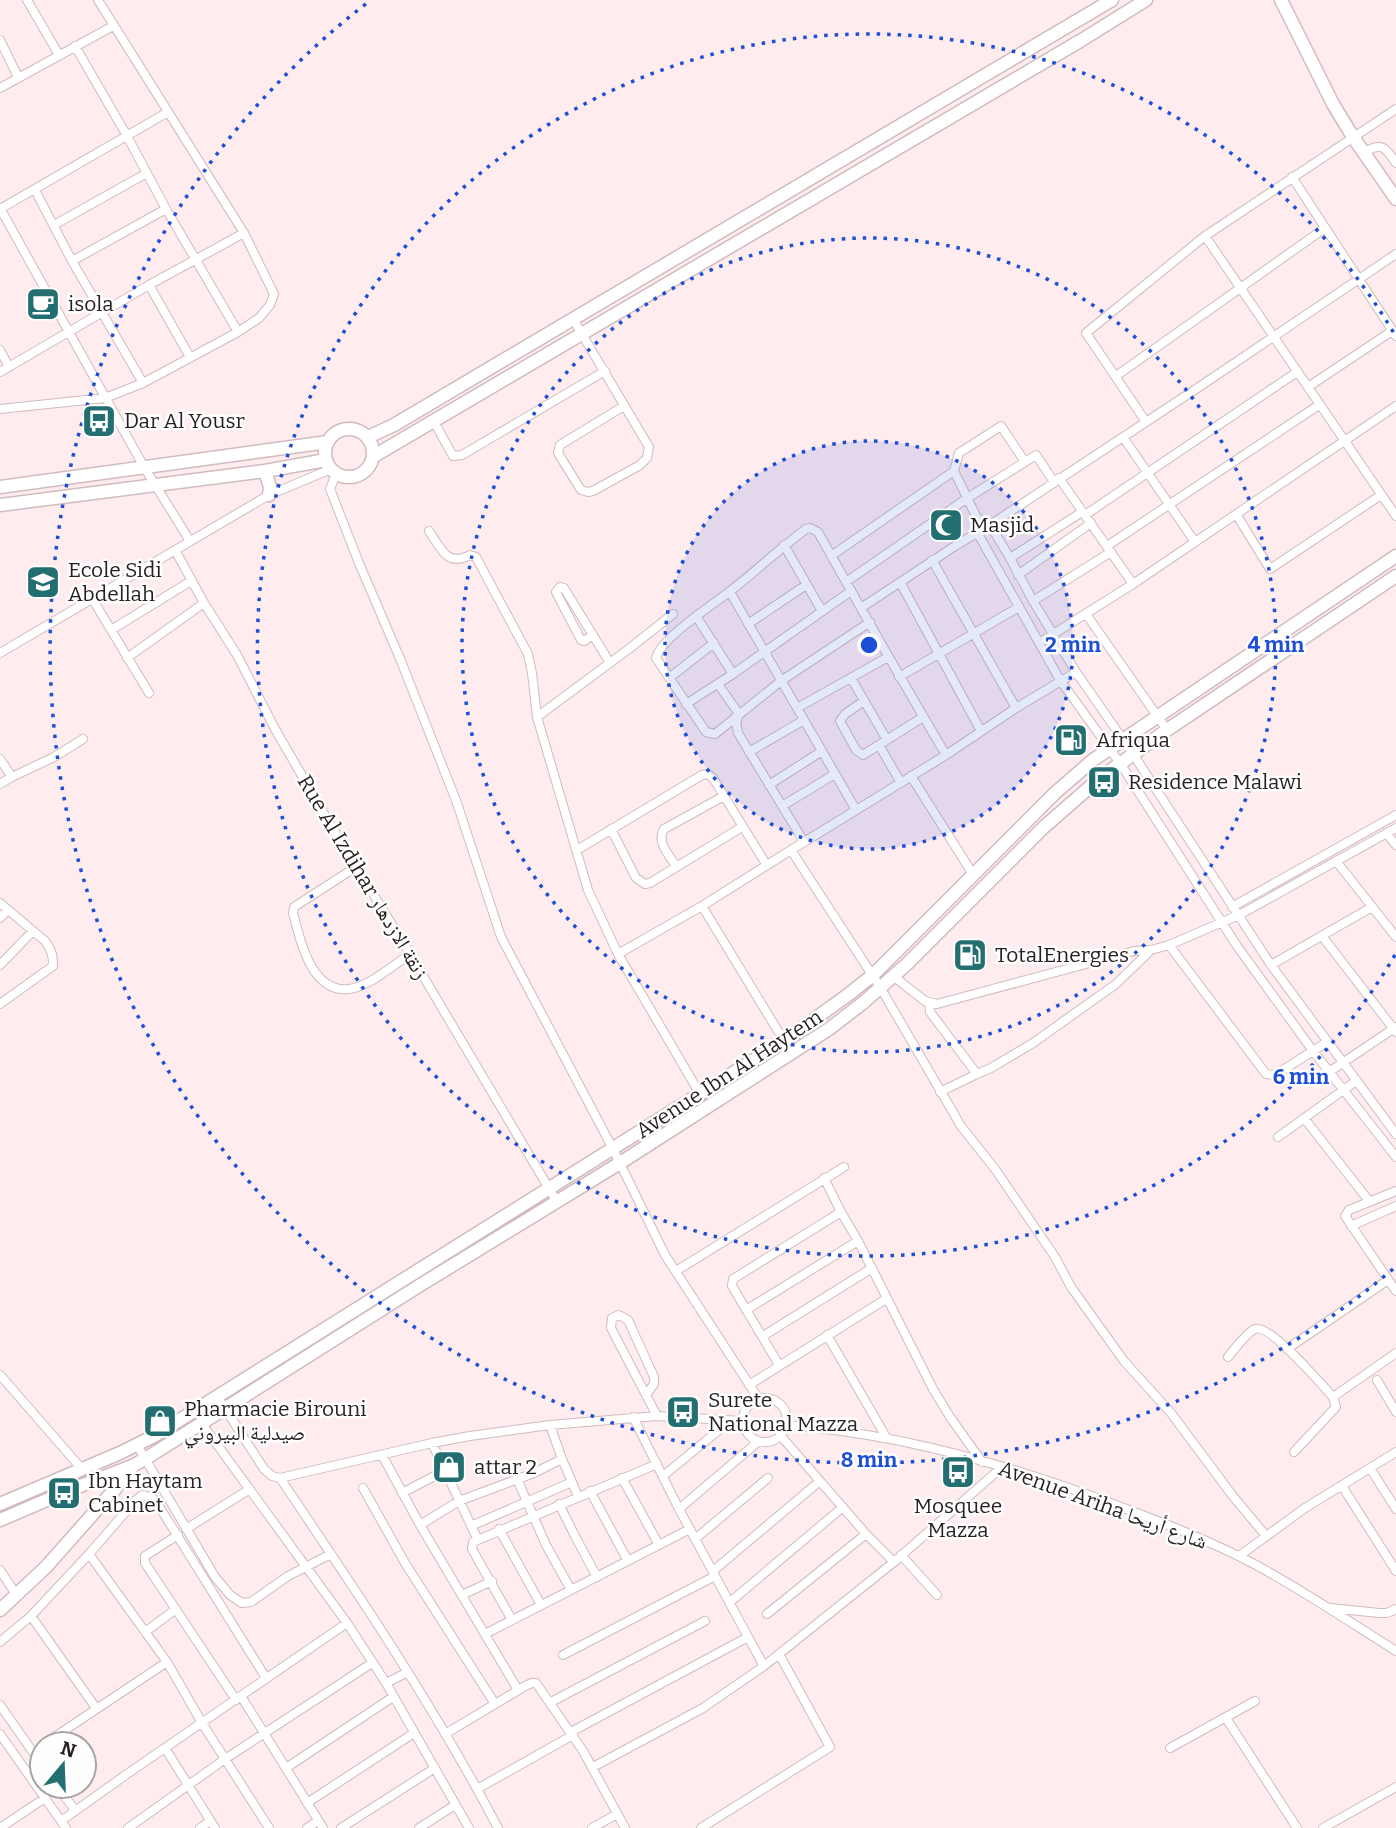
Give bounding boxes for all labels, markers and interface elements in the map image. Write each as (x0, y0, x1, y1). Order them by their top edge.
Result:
cafe icon: isola (24, 285, 62, 323)
place label: isola (68, 291, 114, 317)
bus stop icon: Dar Al Yousr (80, 402, 118, 440)
place label: Dar Al Yousr (124, 408, 245, 434)
mosque icon: Masjid (927, 506, 965, 544)
place label: Masjid (970, 512, 1034, 538)
place label: Ecole Sidi Abdellah (68, 557, 162, 607)
school or university icon: Ecole Sidi Abdellah (24, 563, 62, 601)
text: 2 min (1045, 632, 1101, 658)
text: 4 min (1248, 632, 1305, 658)
centre of rings (857, 633, 881, 657)
fuel station icon: Afriqua (1052, 721, 1090, 759)
place label: Afriqua (1096, 727, 1170, 753)
bus stop icon: Residence Malawi (1085, 763, 1123, 801)
place label: Residence Malawi (1128, 769, 1302, 795)
street label: Rue Al Izdihar زنقة الازدهار (292, 770, 434, 984)
fuel station icon: TotalEnergies (951, 936, 989, 974)
place label: TotalEnergies (995, 942, 1129, 968)
street label: Avenue Ibn Al Haytem (631, 1004, 827, 1144)
text: 6 min (1273, 1064, 1330, 1090)
place label: Surete National Mazza (708, 1387, 859, 1437)
bus stop icon: Surete National Mazza (664, 1393, 702, 1431)
place label: Pharmacie Birouni صيدلية البيروني (184, 1396, 367, 1449)
shop icon: Pharmacie Birouni صيدلية البيروني (141, 1402, 179, 1440)
text: 8 min (841, 1447, 898, 1473)
shop icon: attar 2 (430, 1448, 468, 1486)
bus stop icon: Mosquee Mazza (939, 1453, 977, 1491)
place label: attar 2 (474, 1454, 537, 1480)
street label: Avenue Ariha شارع أريحا (995, 1455, 1211, 1555)
place label: Ibn Haytam Cabinet (88, 1468, 203, 1518)
bus stop icon: Ibn Haytam Cabinet (45, 1474, 83, 1512)
place label: Mosquee Mazza (914, 1493, 1002, 1543)
north arrow (28, 1730, 98, 1800)
text: N (58, 1736, 79, 1763)

